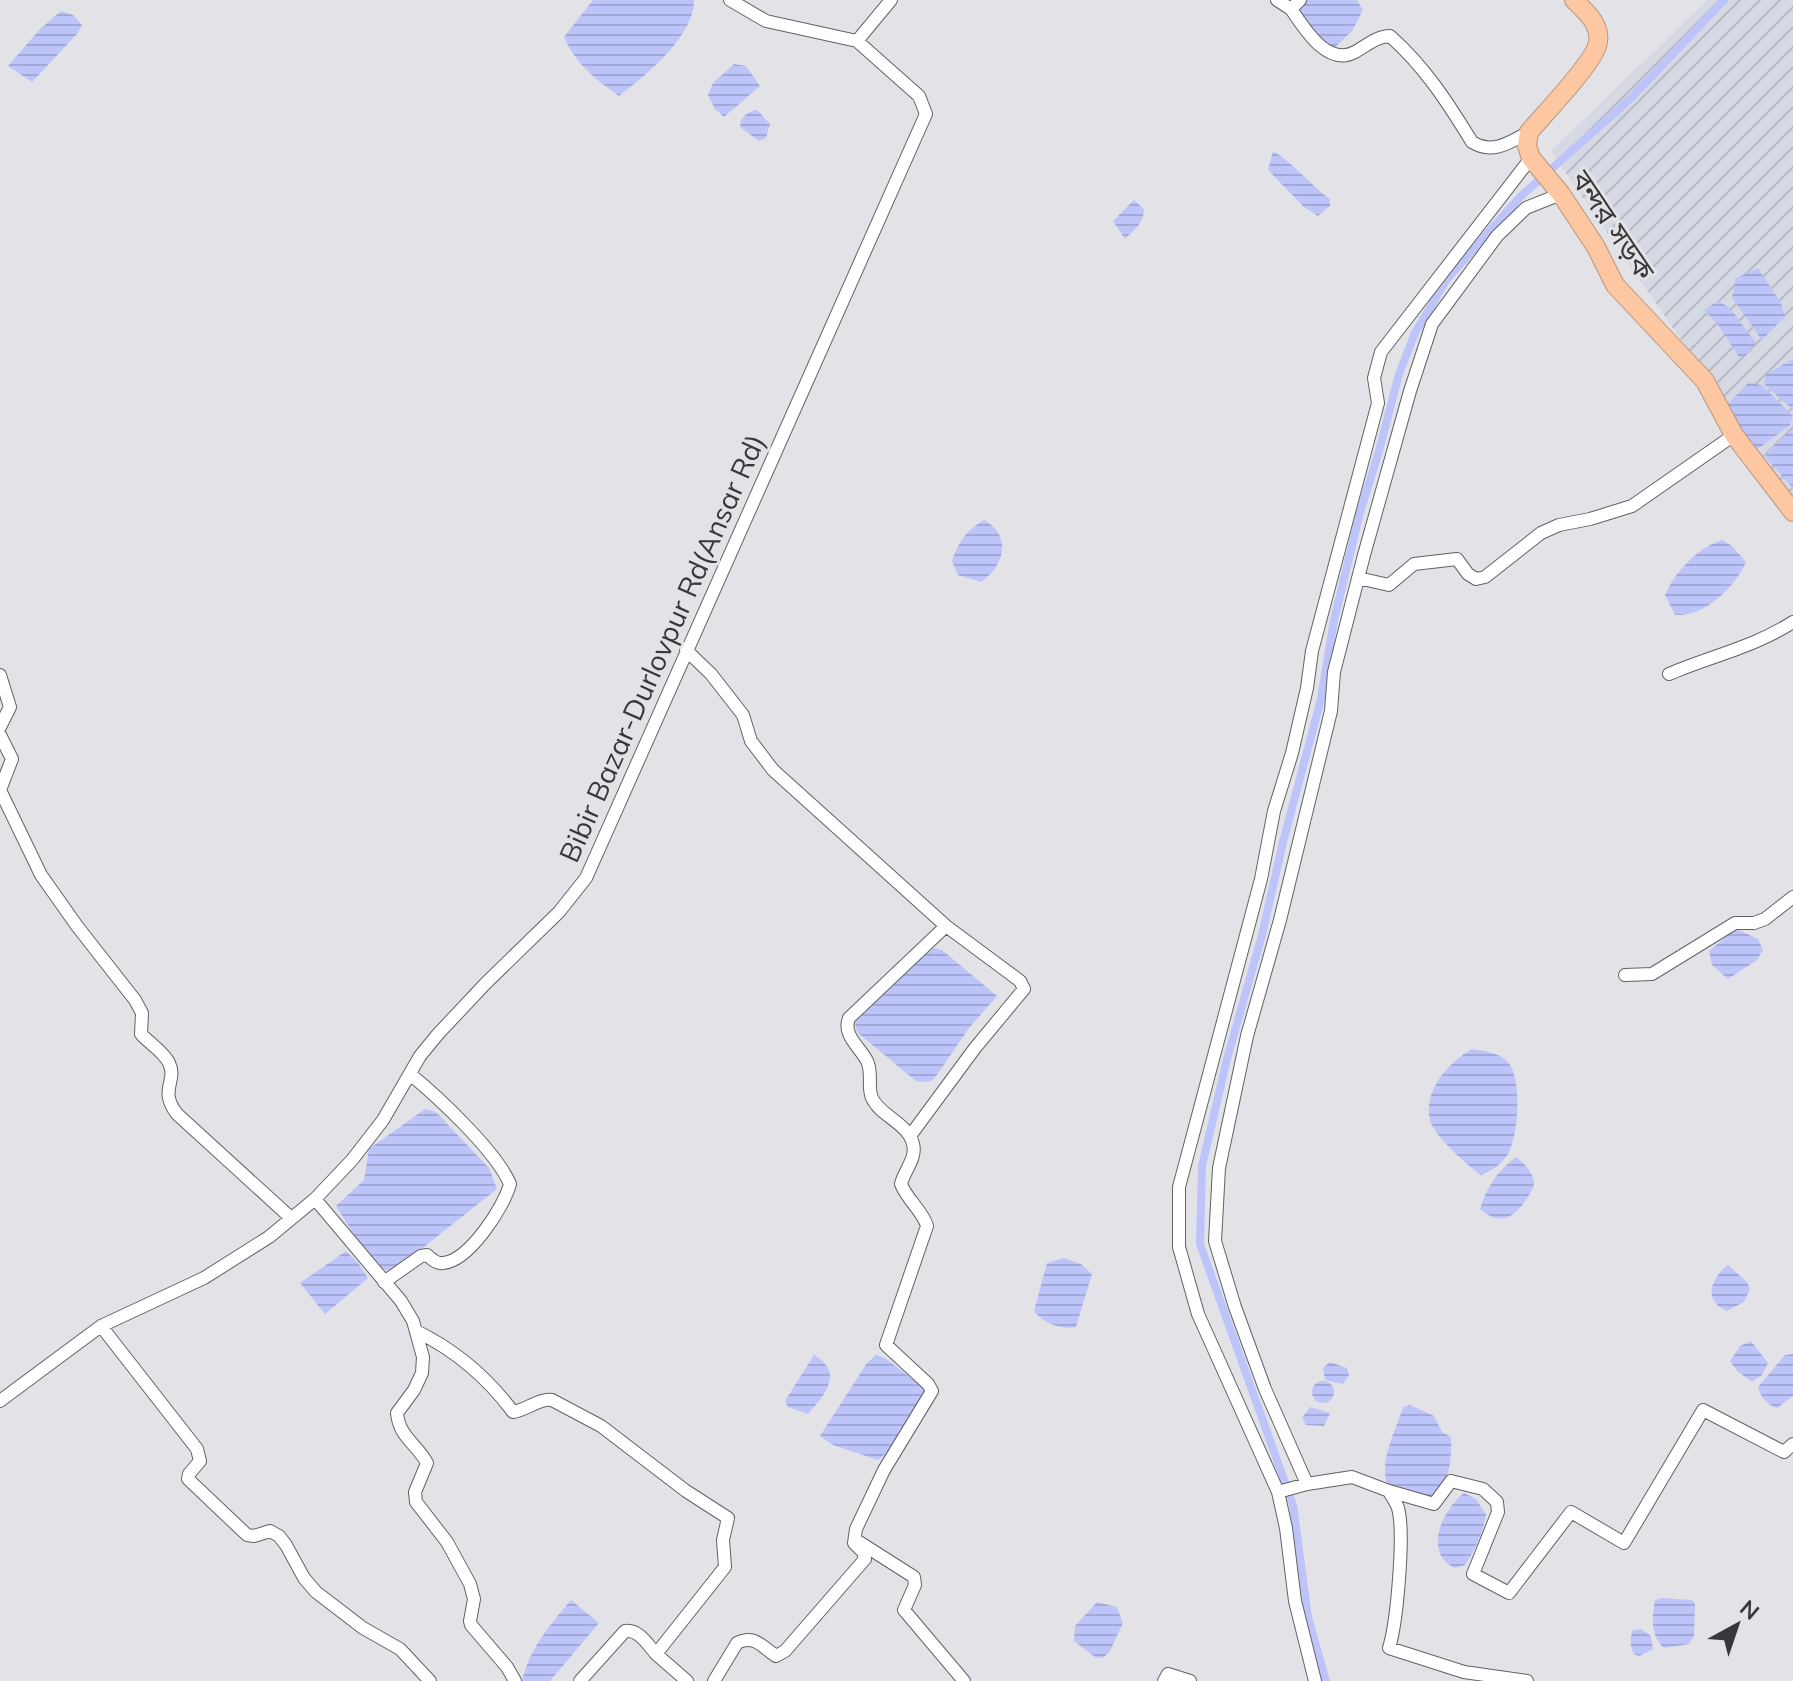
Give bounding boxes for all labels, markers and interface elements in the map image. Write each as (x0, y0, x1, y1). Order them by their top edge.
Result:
street label: বন্দর সড়ক (1564, 162, 1663, 286)
street label: Bibir Bazar-Durlovpur Rd(Ansar Rd) (551, 428, 772, 867)
north arrow (1697, 1585, 1777, 1665)
text: N (1734, 1594, 1765, 1626)

